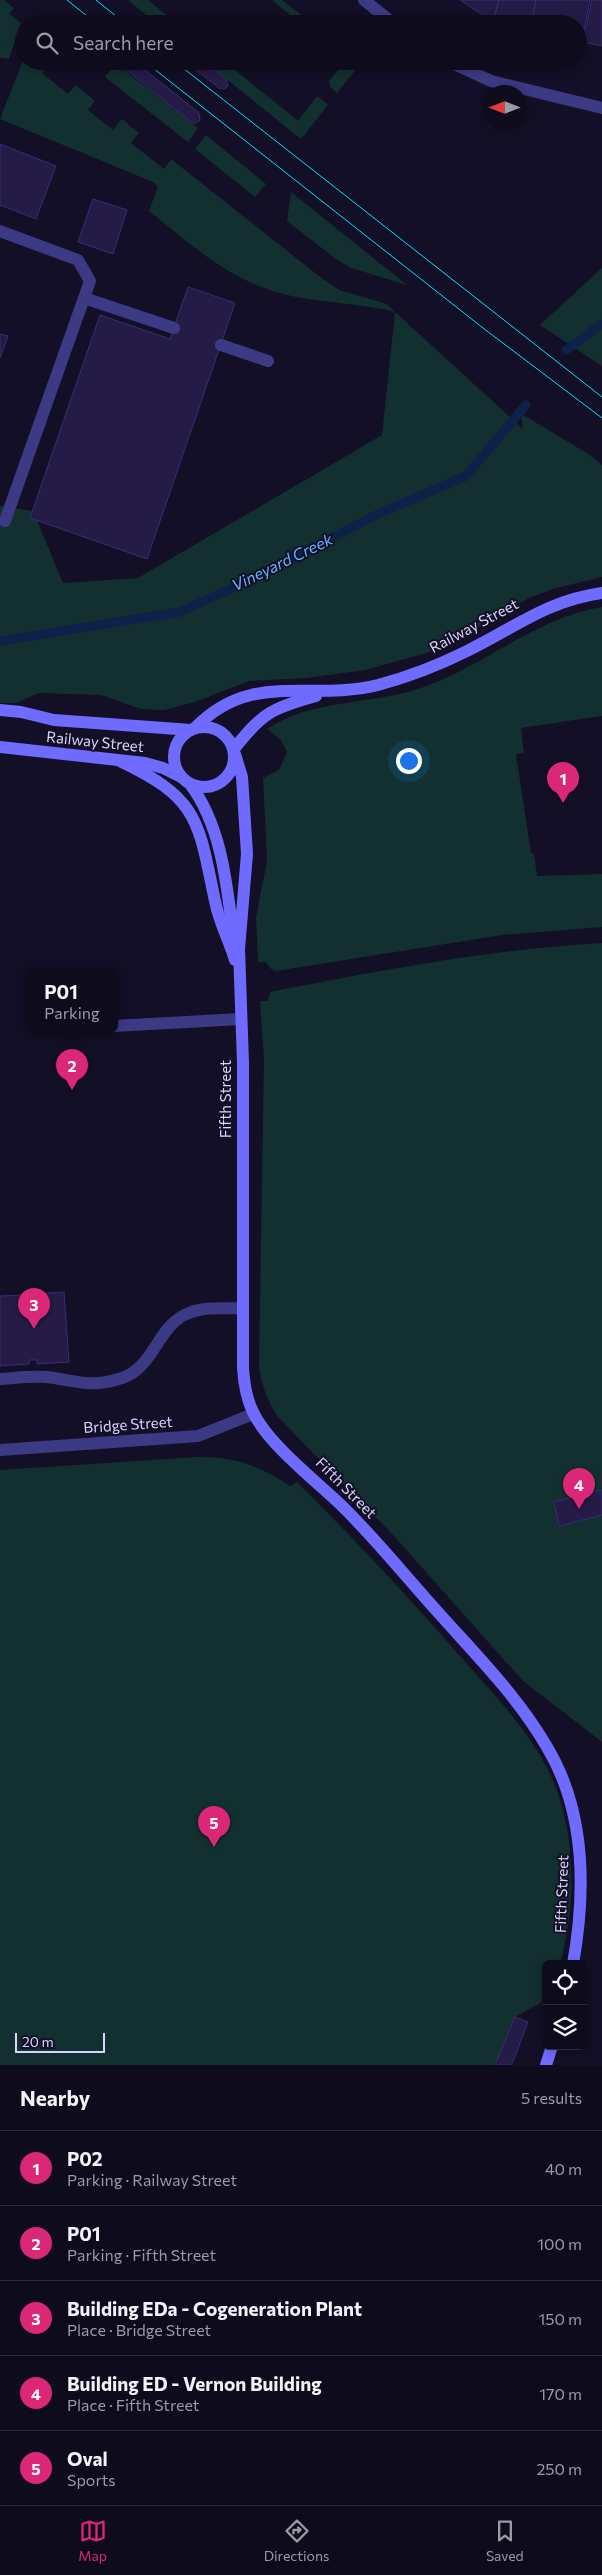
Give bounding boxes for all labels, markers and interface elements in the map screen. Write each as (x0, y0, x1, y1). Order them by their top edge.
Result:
search box (15, 15, 587, 70)
icon: search (33, 29, 61, 57)
text: Search here (73, 31, 173, 54)
north arrow (482, 85, 527, 130)
water label: Vineyard Creek (228, 529, 336, 594)
street label: Railway Street (426, 594, 521, 656)
street label: Railway Street (45, 727, 145, 755)
your location (396, 748, 422, 774)
pin: 1 (547, 762, 579, 803)
popup (26, 968, 118, 1033)
text: P01 (44, 980, 78, 1003)
text: Parking (44, 1003, 100, 1022)
pin: 2 (56, 1049, 88, 1090)
street label: Fifth Street (216, 1060, 234, 1138)
pin: 3 (18, 1288, 50, 1329)
street label: Bridge Street (83, 1412, 173, 1436)
street label: Fifth Street (313, 1453, 381, 1521)
pin: 4 (563, 1468, 595, 1509)
pin: 5 (198, 1806, 230, 1847)
street label: Fifth Street (551, 1854, 571, 1933)
map controls (542, 1960, 587, 2050)
button: locate (542, 1960, 587, 2005)
button: layers (542, 2005, 587, 2050)
scale bar (15, 2030, 105, 2053)
text: 20 m (22, 2033, 54, 2050)
text: Nearby (20, 2085, 90, 2110)
text: 5 results (521, 2088, 582, 2107)
text: P02 (67, 2147, 103, 2170)
text: 1 (32, 2159, 40, 2178)
text: 40 m (545, 2159, 582, 2178)
text: Parking · Railway Street (67, 2170, 237, 2189)
text: P01 (67, 2222, 101, 2245)
text: 2 (31, 2234, 41, 2253)
text: 100 m (537, 2234, 582, 2253)
text: Parking · Fifth Street (67, 2245, 216, 2264)
text: Building EDa - Cogeneration Plant (67, 2297, 362, 2320)
text: 3 (31, 2309, 41, 2328)
text: 150 m (539, 2309, 582, 2328)
text: Place · Bridge Street (67, 2320, 211, 2339)
text: Building ED - Vernon Building (67, 2372, 322, 2395)
text: 4 (31, 2384, 41, 2403)
text: 170 m (539, 2384, 582, 2403)
text: Place · Fifth Street (67, 2395, 199, 2414)
text: Oval (67, 2447, 108, 2470)
text: 5 (31, 2459, 41, 2478)
text: 250 m (536, 2459, 582, 2478)
text: Sports (67, 2470, 116, 2489)
tab: Map (78, 2517, 107, 2564)
tab: Directions (264, 2517, 329, 2564)
tab: Saved (486, 2517, 524, 2564)

